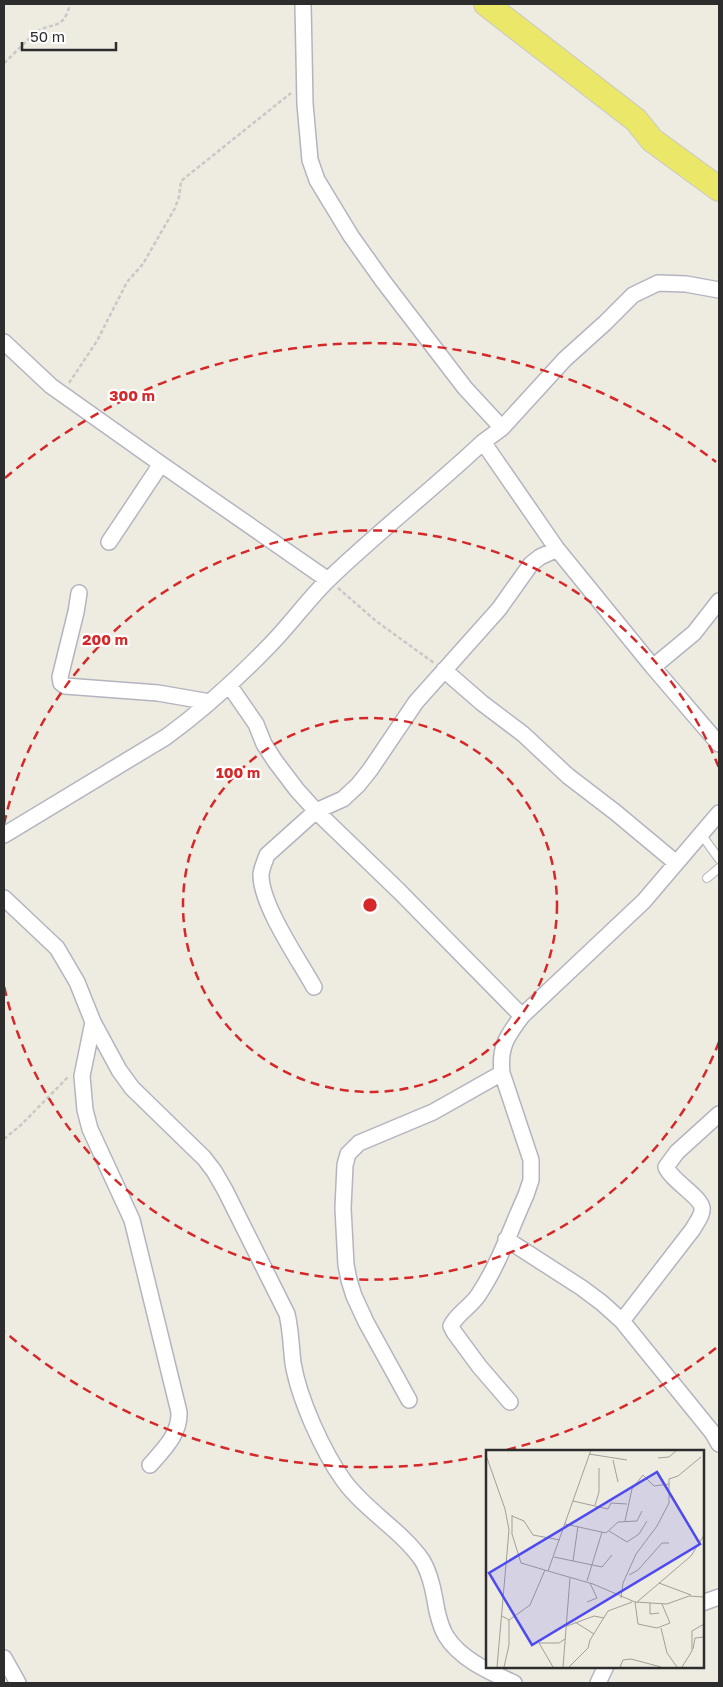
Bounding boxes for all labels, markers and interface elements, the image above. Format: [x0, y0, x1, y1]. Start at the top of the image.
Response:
scale bar [22, 20, 116, 52]
text: 50 m [30, 27, 65, 45]
text: 300 m [109, 386, 155, 404]
text: 200 m [82, 630, 128, 648]
text: 100 m [216, 763, 260, 781]
centre of rings [361, 896, 379, 914]
inset map [486, 1450, 703, 1667]

